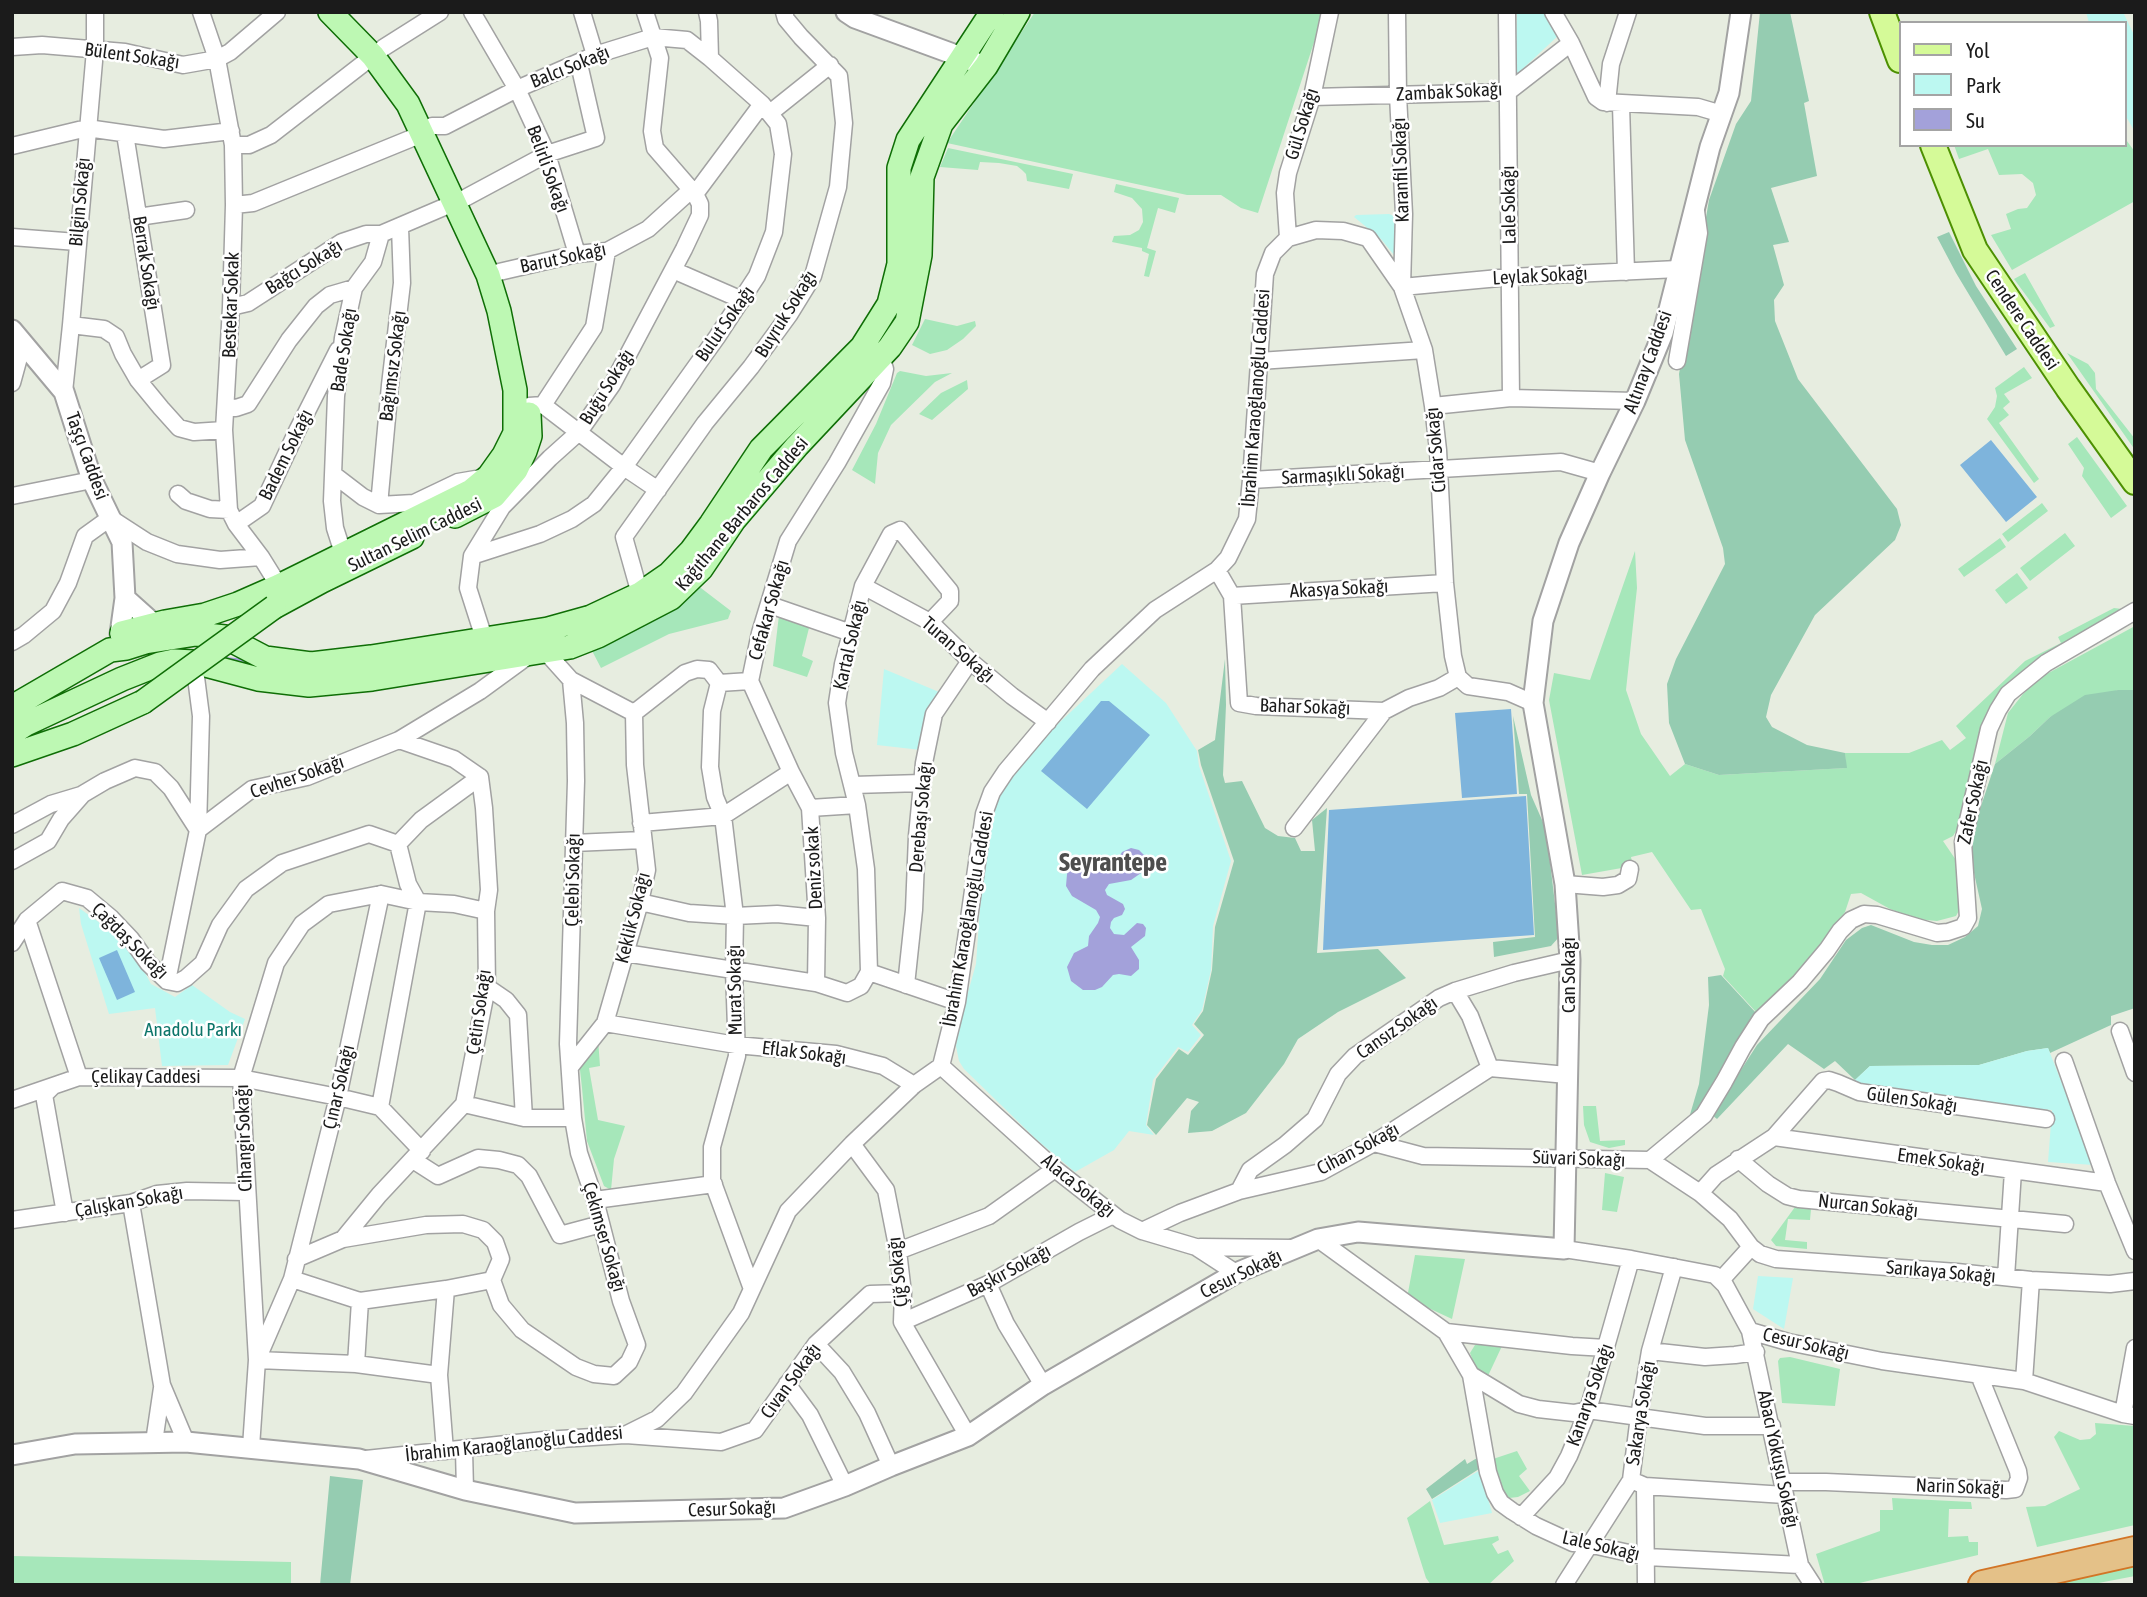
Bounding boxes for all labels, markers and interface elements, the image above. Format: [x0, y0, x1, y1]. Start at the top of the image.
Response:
legend [1898, 21, 2126, 147]
street label: Bülent Sokağı [83, 38, 181, 74]
text: Yol [1966, 38, 1990, 62]
street label: Balcı Sokağı [527, 41, 613, 93]
text: Park [1966, 73, 2001, 97]
street label: Zambak Sokağı [1395, 78, 1503, 106]
street label: Gül Sokağı [1280, 86, 1324, 162]
text: Su [1966, 108, 1985, 132]
street label: Karanfil Sokağı [1388, 117, 1414, 223]
street label: Belirli Sokağı [522, 122, 574, 216]
street label: Bilgin Sokağı [65, 157, 95, 247]
street label: Lale Sokağı [1497, 165, 1521, 245]
street label: Berrak Sokağı [127, 214, 165, 312]
street label: Bağcı Sokağı [261, 234, 347, 300]
street label: Barut Sokağı [518, 238, 608, 278]
street label: Bestekar Sokak [218, 252, 244, 358]
street label: Leylak Sokağı [1492, 262, 1588, 290]
street label: Buyruk Sokağı [750, 266, 822, 362]
street label: Cendere Caddesi [1980, 266, 2064, 374]
street label: Bulut Sokağı [691, 282, 759, 366]
street label: İbrahim Karaoğlanoğlu Caddesi [1237, 288, 1275, 508]
street label: Bade Sokağı [326, 306, 362, 394]
street label: Altınay Caddesi [1619, 307, 1677, 417]
street label: Bağımsız Sokağı [375, 309, 411, 423]
street label: Buğu Sokağı [575, 345, 639, 429]
street label: Badem Sokağı [254, 406, 318, 504]
street label: Cidar Sokağı [1421, 406, 1451, 494]
street label: Taşçı Caddesi [61, 409, 113, 503]
street label: Kağıthane Barbaros Caddesi [671, 432, 813, 596]
street label: Sarmaşıklı Sokağı [1281, 460, 1405, 490]
street label: Sultan Selim Caddesi [345, 493, 485, 577]
street label: Cefakar Sokağı [744, 557, 794, 663]
street label: Akasya Sokağı [1289, 575, 1389, 603]
street label: Kartal Sokağı [829, 598, 871, 692]
street label: Turan Sokağı [917, 612, 999, 688]
street label: Bahar Sokağı [1259, 694, 1351, 720]
street label: Cevher Sokağı [247, 750, 347, 804]
street label: Zafer Sokağı [1953, 758, 1993, 846]
street label: Derebaşı Sokağı [905, 760, 937, 874]
street label: İbrahim Karaoğlanoğlu Caddesi [938, 809, 998, 1029]
street label: Deniz sokak [800, 826, 828, 910]
street label: Çelebi Sokağı [561, 833, 585, 927]
district label: Seyrantepe [1059, 847, 1167, 879]
street label: Keklik Sokağı [611, 870, 655, 966]
street label: Çağdaş Sokağı [87, 898, 173, 984]
street label: Can Sokağı [1558, 937, 1580, 1013]
street label: Murat Sokağı [723, 944, 747, 1036]
street label: Çetin Sokağı [462, 968, 496, 1056]
street label: Cansız Sokağı [1352, 992, 1442, 1064]
park label: Anadolu Parkı [144, 1019, 242, 1041]
street label: Eflak Sokağı [761, 1037, 847, 1069]
street label: Çınar Sokağı [318, 1043, 360, 1131]
street label: Çelikay Caddesi [91, 1066, 201, 1088]
street label: Gülen Sokağı [1865, 1082, 1959, 1118]
street label: Cihangir Sokağı [231, 1084, 257, 1192]
street label: Cihan Sokağı [1313, 1118, 1403, 1180]
street label: Emek Sokağı [1896, 1144, 1986, 1178]
street label: Süvari Sokağı [1532, 1146, 1626, 1172]
street label: Alaca Sokağı [1037, 1149, 1119, 1223]
street label: Çekimser Sokağı [577, 1179, 631, 1295]
street label: Çalışkan Sokağı [73, 1181, 185, 1223]
street label: Nurcan Sokağı [1817, 1189, 1919, 1223]
street label: Çiğ Sokağı [883, 1236, 913, 1308]
street label: Başkır Sokağı [963, 1239, 1055, 1303]
street label: Cesur Sokağı [1196, 1244, 1286, 1304]
street label: Sarıkaya Sokağı [1885, 1256, 1997, 1288]
street label: Cesur Sokağı [1761, 1323, 1851, 1365]
street label: Civan Sokağı [756, 1339, 826, 1423]
street label: Kanarya Sokağı [1562, 1341, 1618, 1449]
street label: Sakarya Sokağı [1622, 1359, 1660, 1467]
street label: Abacı Yokuşu Sokağı [1752, 1388, 1804, 1530]
street label: İbrahim Karaoğlanoğlu Caddesi [404, 1421, 624, 1467]
street label: Narin Sokağı [1915, 1474, 2005, 1500]
street label: Cesur Sokağı [688, 1496, 776, 1522]
street label: Lale Sokağı [1560, 1526, 1642, 1566]

